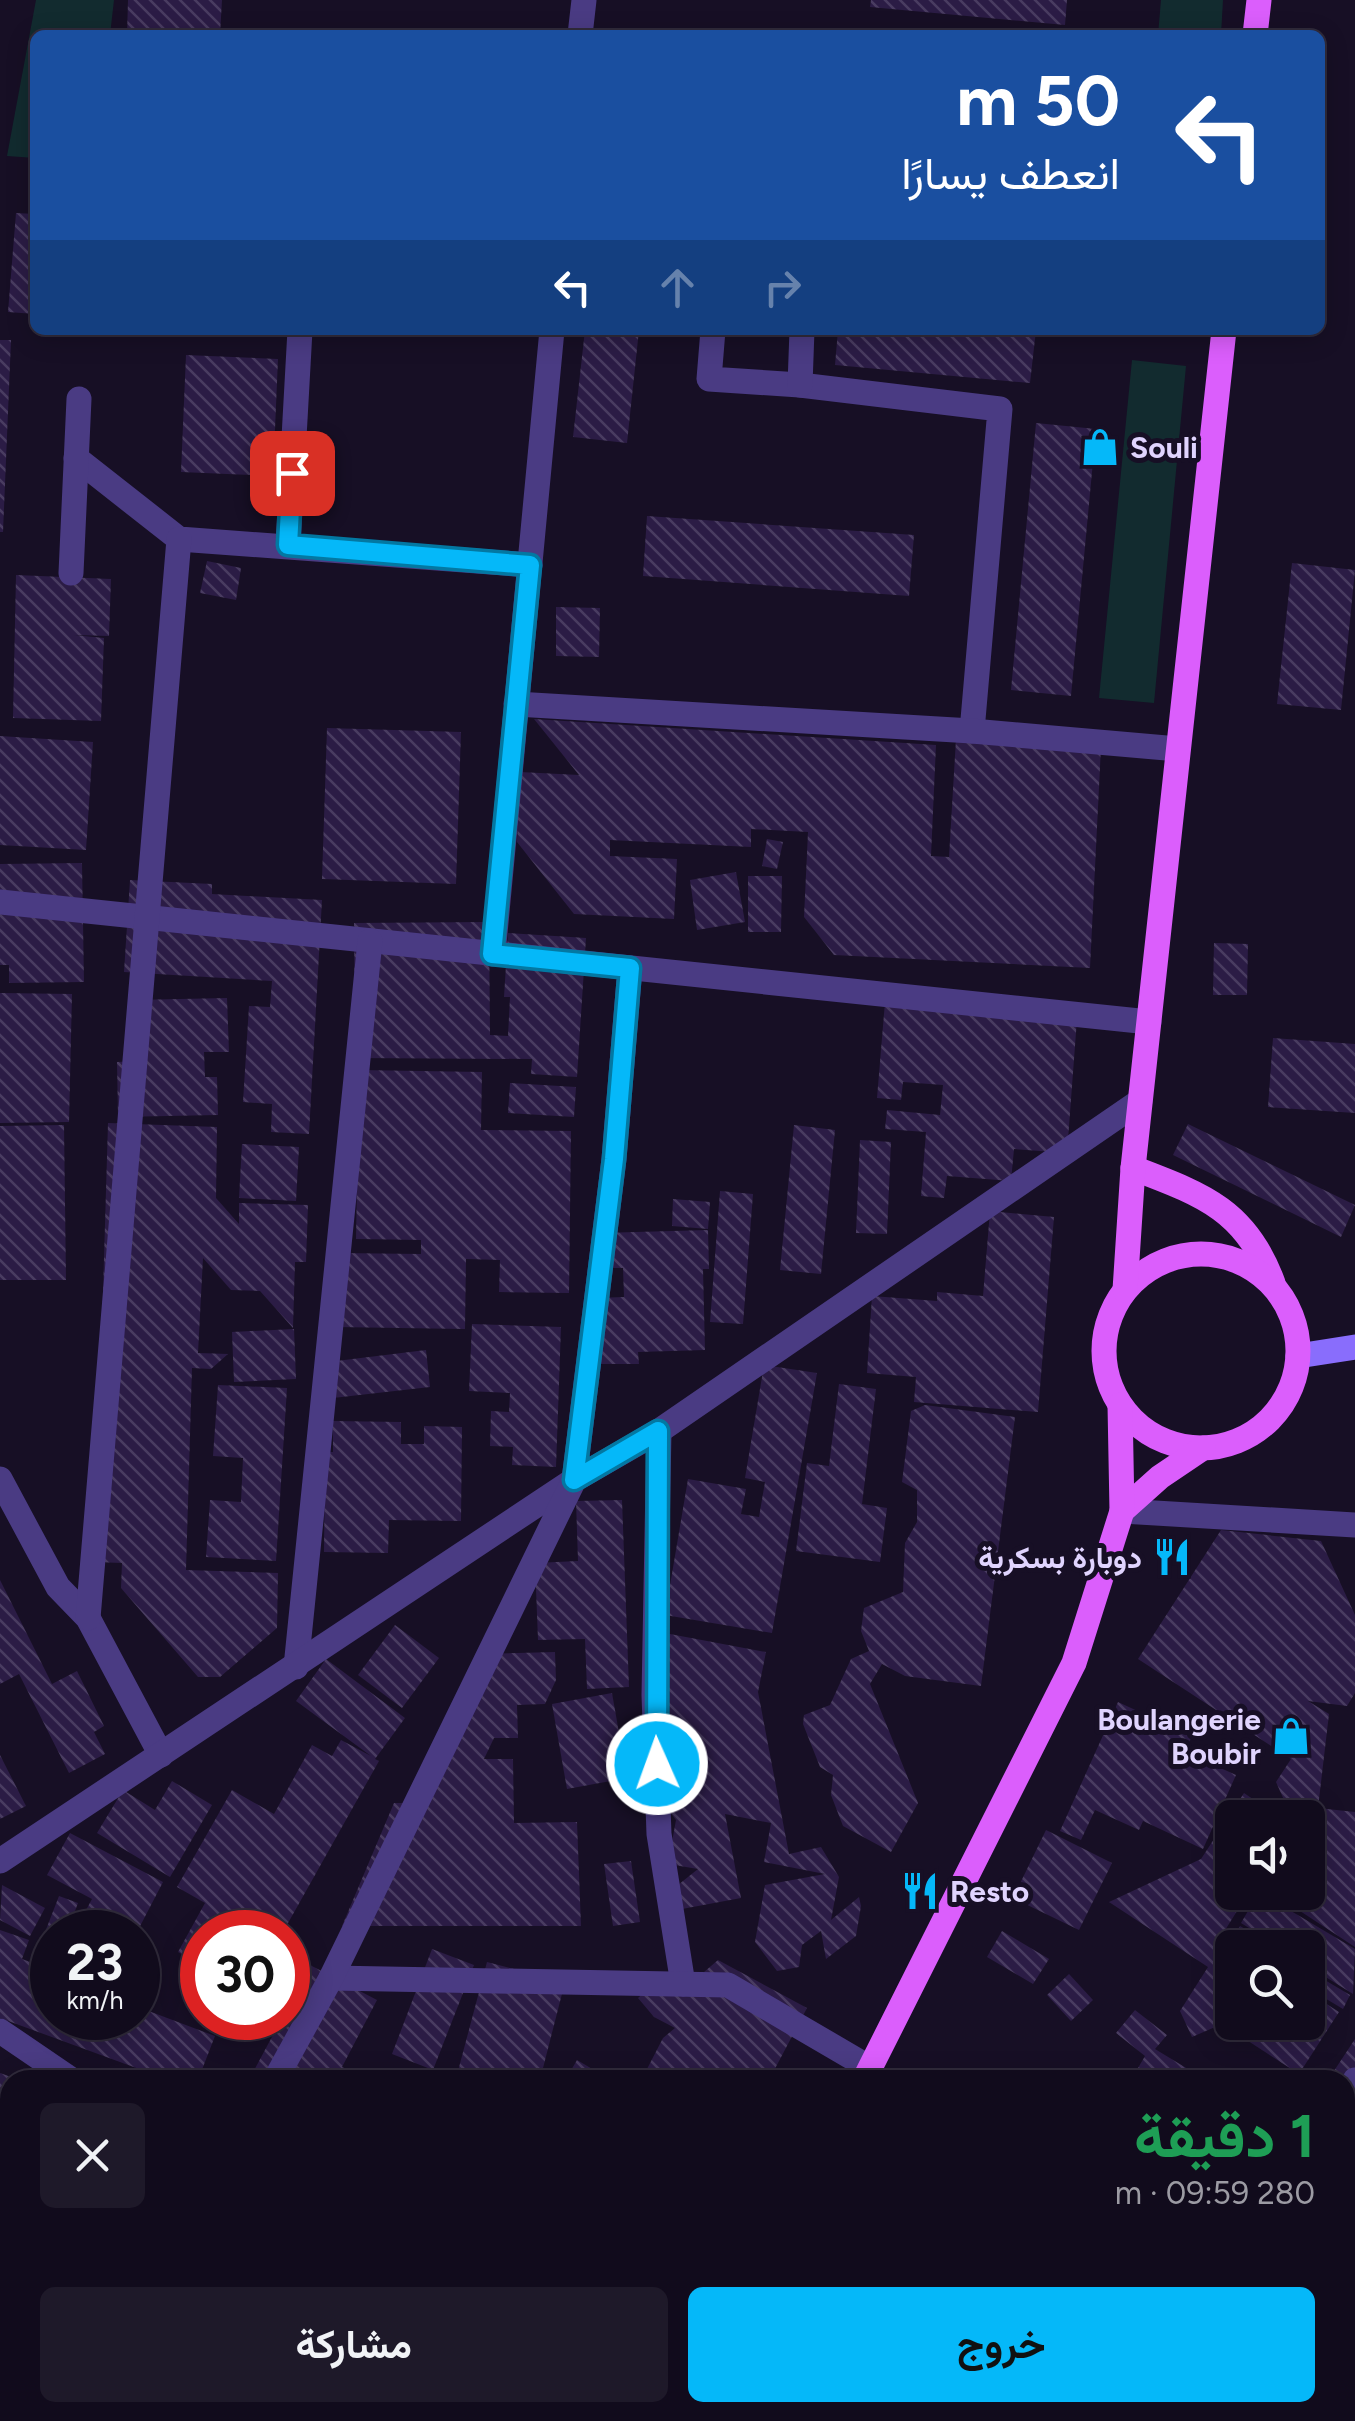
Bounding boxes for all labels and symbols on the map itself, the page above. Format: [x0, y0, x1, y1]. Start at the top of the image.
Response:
shop icon: Souli [1079, 426, 1121, 468]
place label: Souli [1130, 429, 1198, 466]
pin [250, 431, 335, 516]
restaurant icon: دوبارة بسكرية [1151, 1536, 1193, 1578]
place label: دوبارة بسكرية [978, 1539, 1142, 1576]
place label: Boulangerie Boubir [1097, 1701, 1261, 1772]
position arrow [605, 1712, 709, 1816]
shop icon: Boulangerie Boubir [1270, 1715, 1312, 1757]
restaurant icon: Resto [899, 1870, 941, 1912]
place label: Resto [950, 1873, 1029, 1910]
speed limit sign: 30 [180, 1910, 310, 2040]

